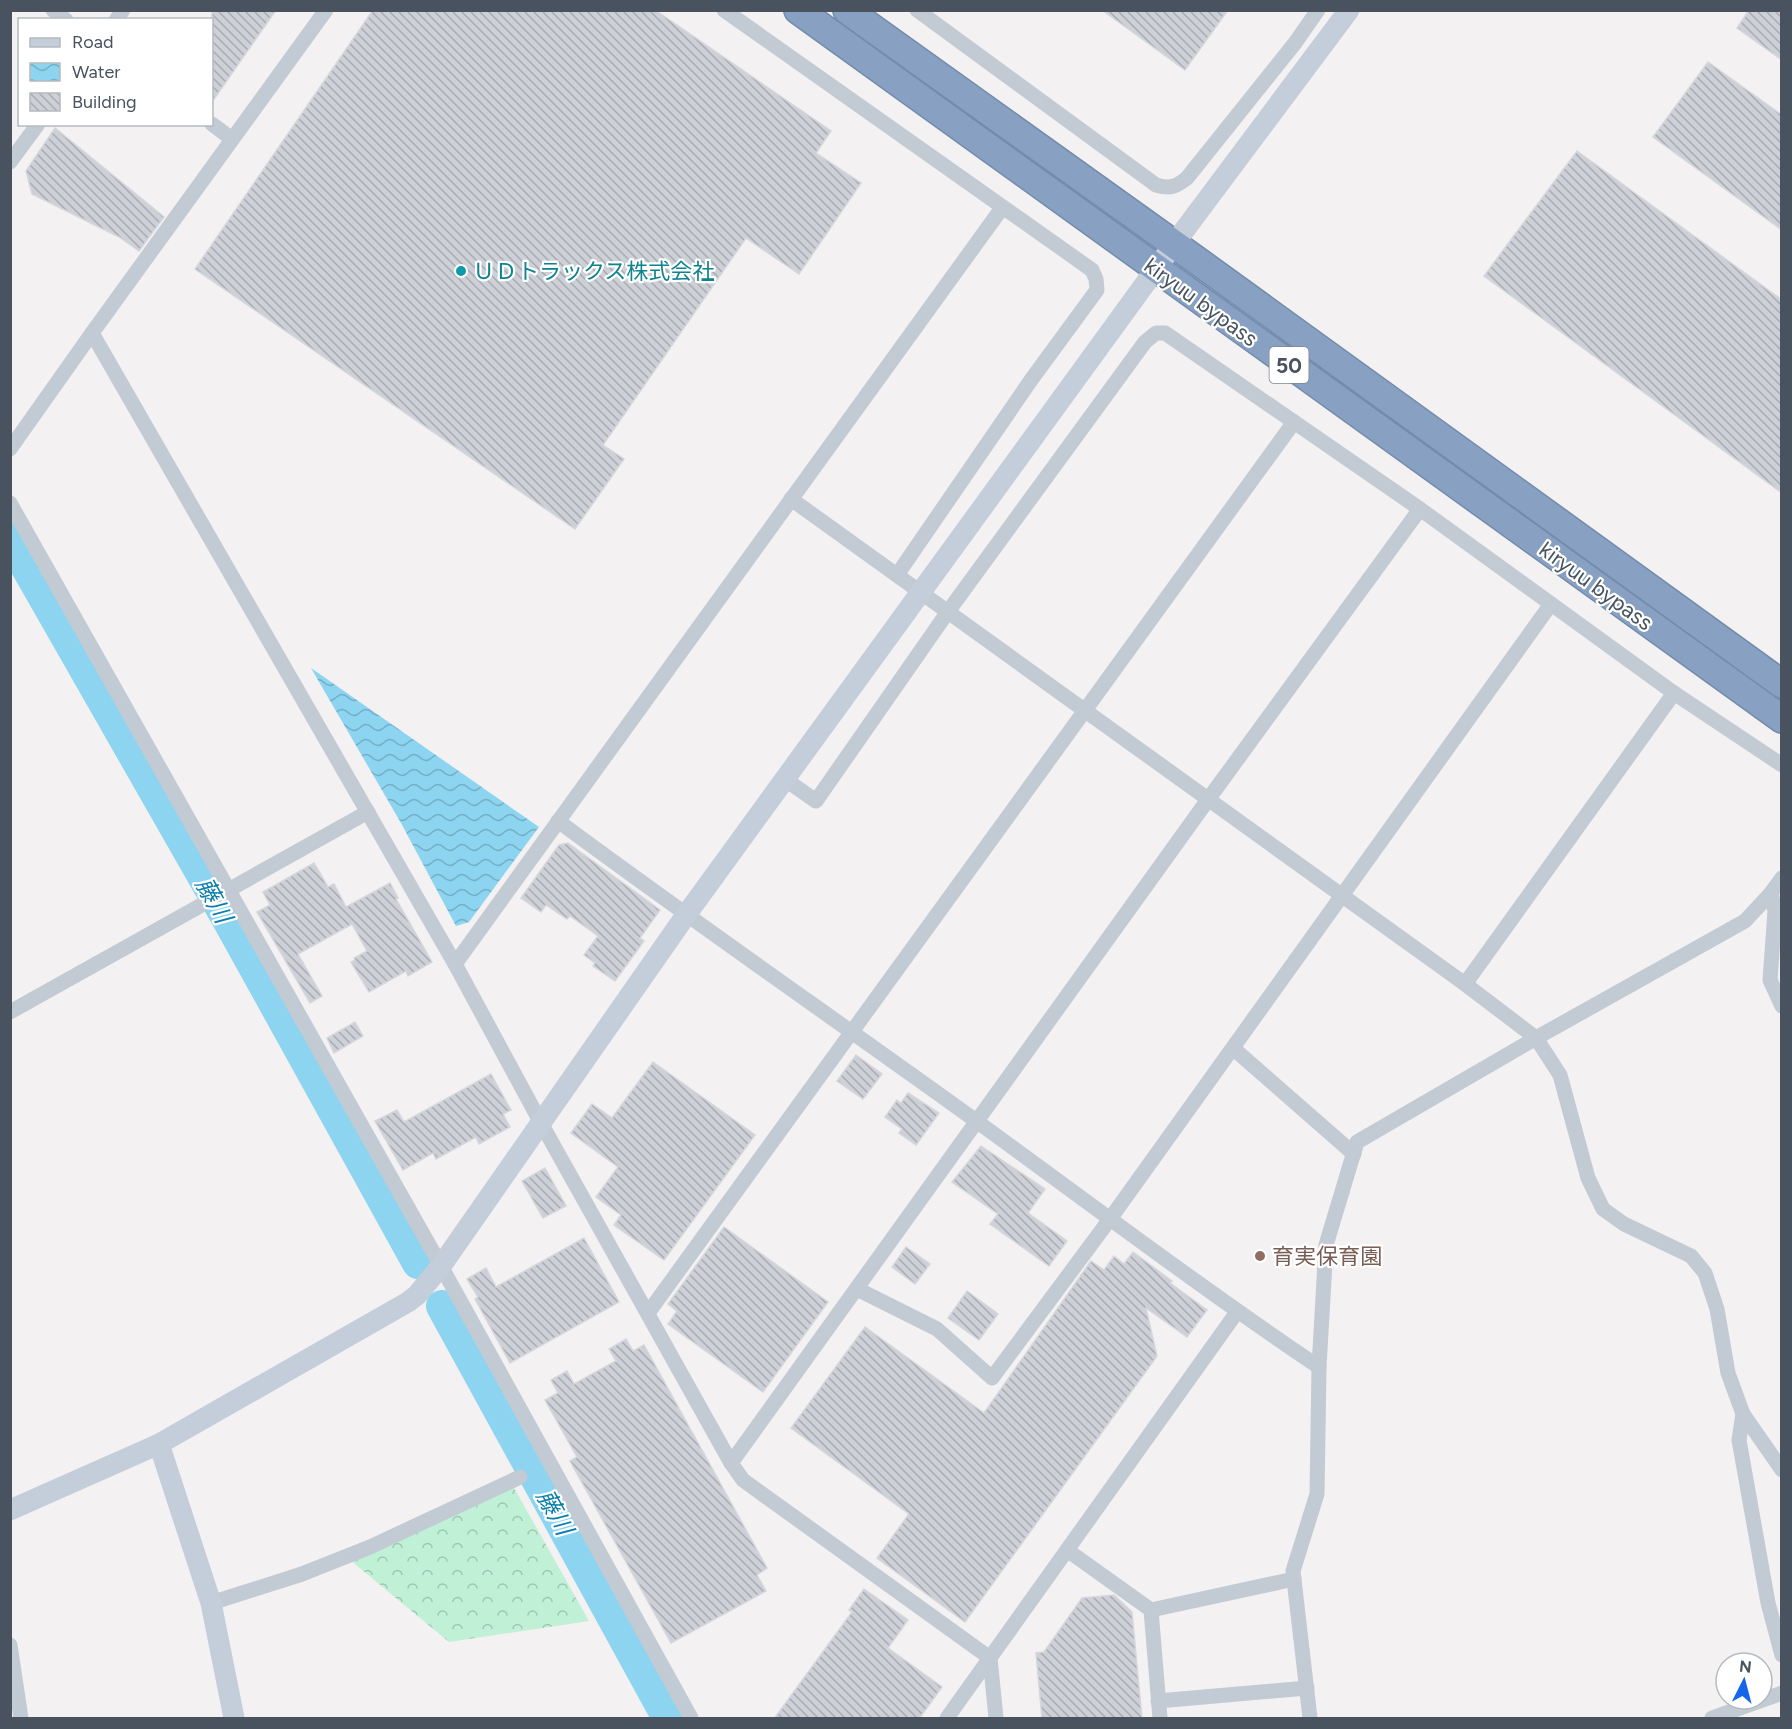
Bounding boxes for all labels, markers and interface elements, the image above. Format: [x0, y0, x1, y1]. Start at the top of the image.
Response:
legend [18, 18, 213, 126]
text: Road [72, 31, 113, 53]
text: Water [72, 61, 120, 83]
text: Building [72, 91, 137, 113]
street label: kiryuu bypass [1139, 252, 1263, 352]
place label: ＵＤトラックス株式会社 [473, 258, 714, 285]
marker: ＵＤトラックス株式会社 [454, 264, 468, 278]
road number: 50 [1270, 347, 1308, 383]
street label: kiryuu bypass [1534, 536, 1658, 636]
water label: 藤川 [190, 872, 240, 931]
place label: 育実保育園 [1272, 1243, 1382, 1270]
marker: 育実保育園 [1253, 1249, 1267, 1263]
water label: 藤川 [531, 1484, 581, 1543]
north arrow [1714, 1651, 1774, 1711]
text: N [1738, 1656, 1753, 1677]

